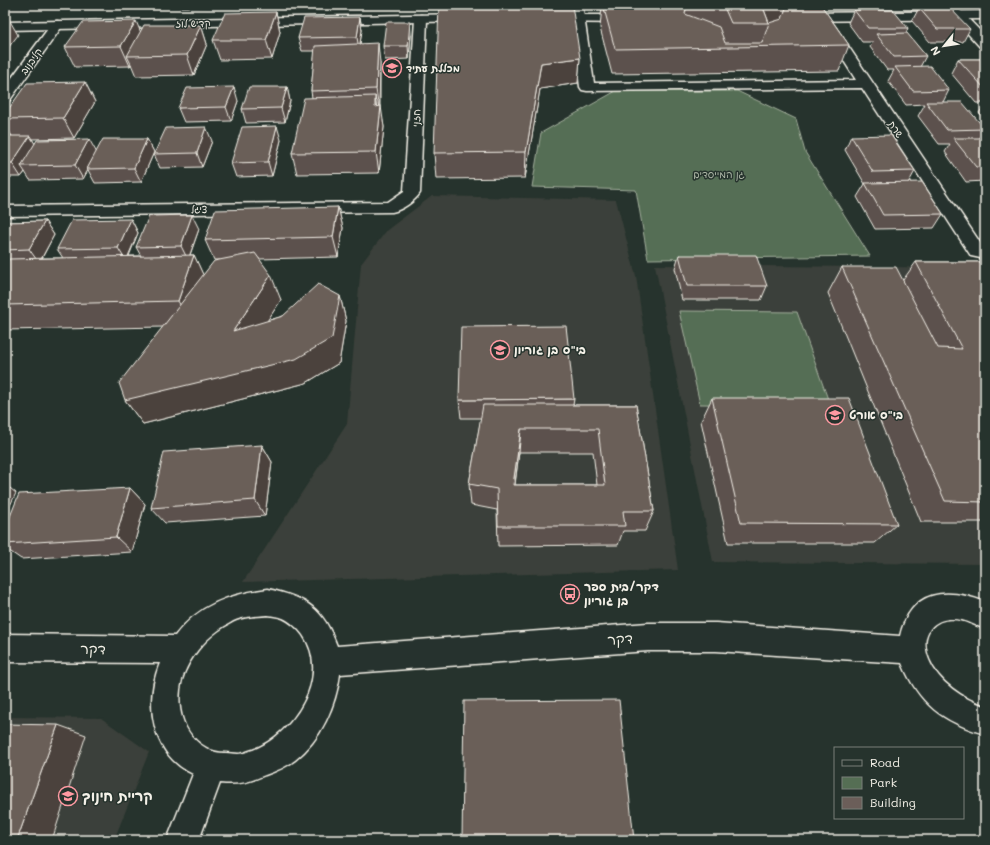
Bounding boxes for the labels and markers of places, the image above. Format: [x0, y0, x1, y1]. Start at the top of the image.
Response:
school or university icon: מכללת עתיד [381, 57, 403, 79]
place label: מכללת עתיד [406, 61, 460, 75]
school or university icon: בי"ס בן גוריון [489, 339, 511, 361]
place label: בי"ס בן גוריון [514, 341, 586, 357]
school or university icon: בי"ס אורט [824, 404, 846, 426]
place label: בי"ס אורט [849, 406, 903, 422]
place label: דקר/בית ספר בן גוריון [584, 578, 659, 608]
bus stop icon: דקר/בית ספר בן גוריון [559, 583, 581, 605]
school or university icon: קריית חינוך [57, 785, 79, 807]
place label: קריית חינוך [82, 786, 153, 805]

